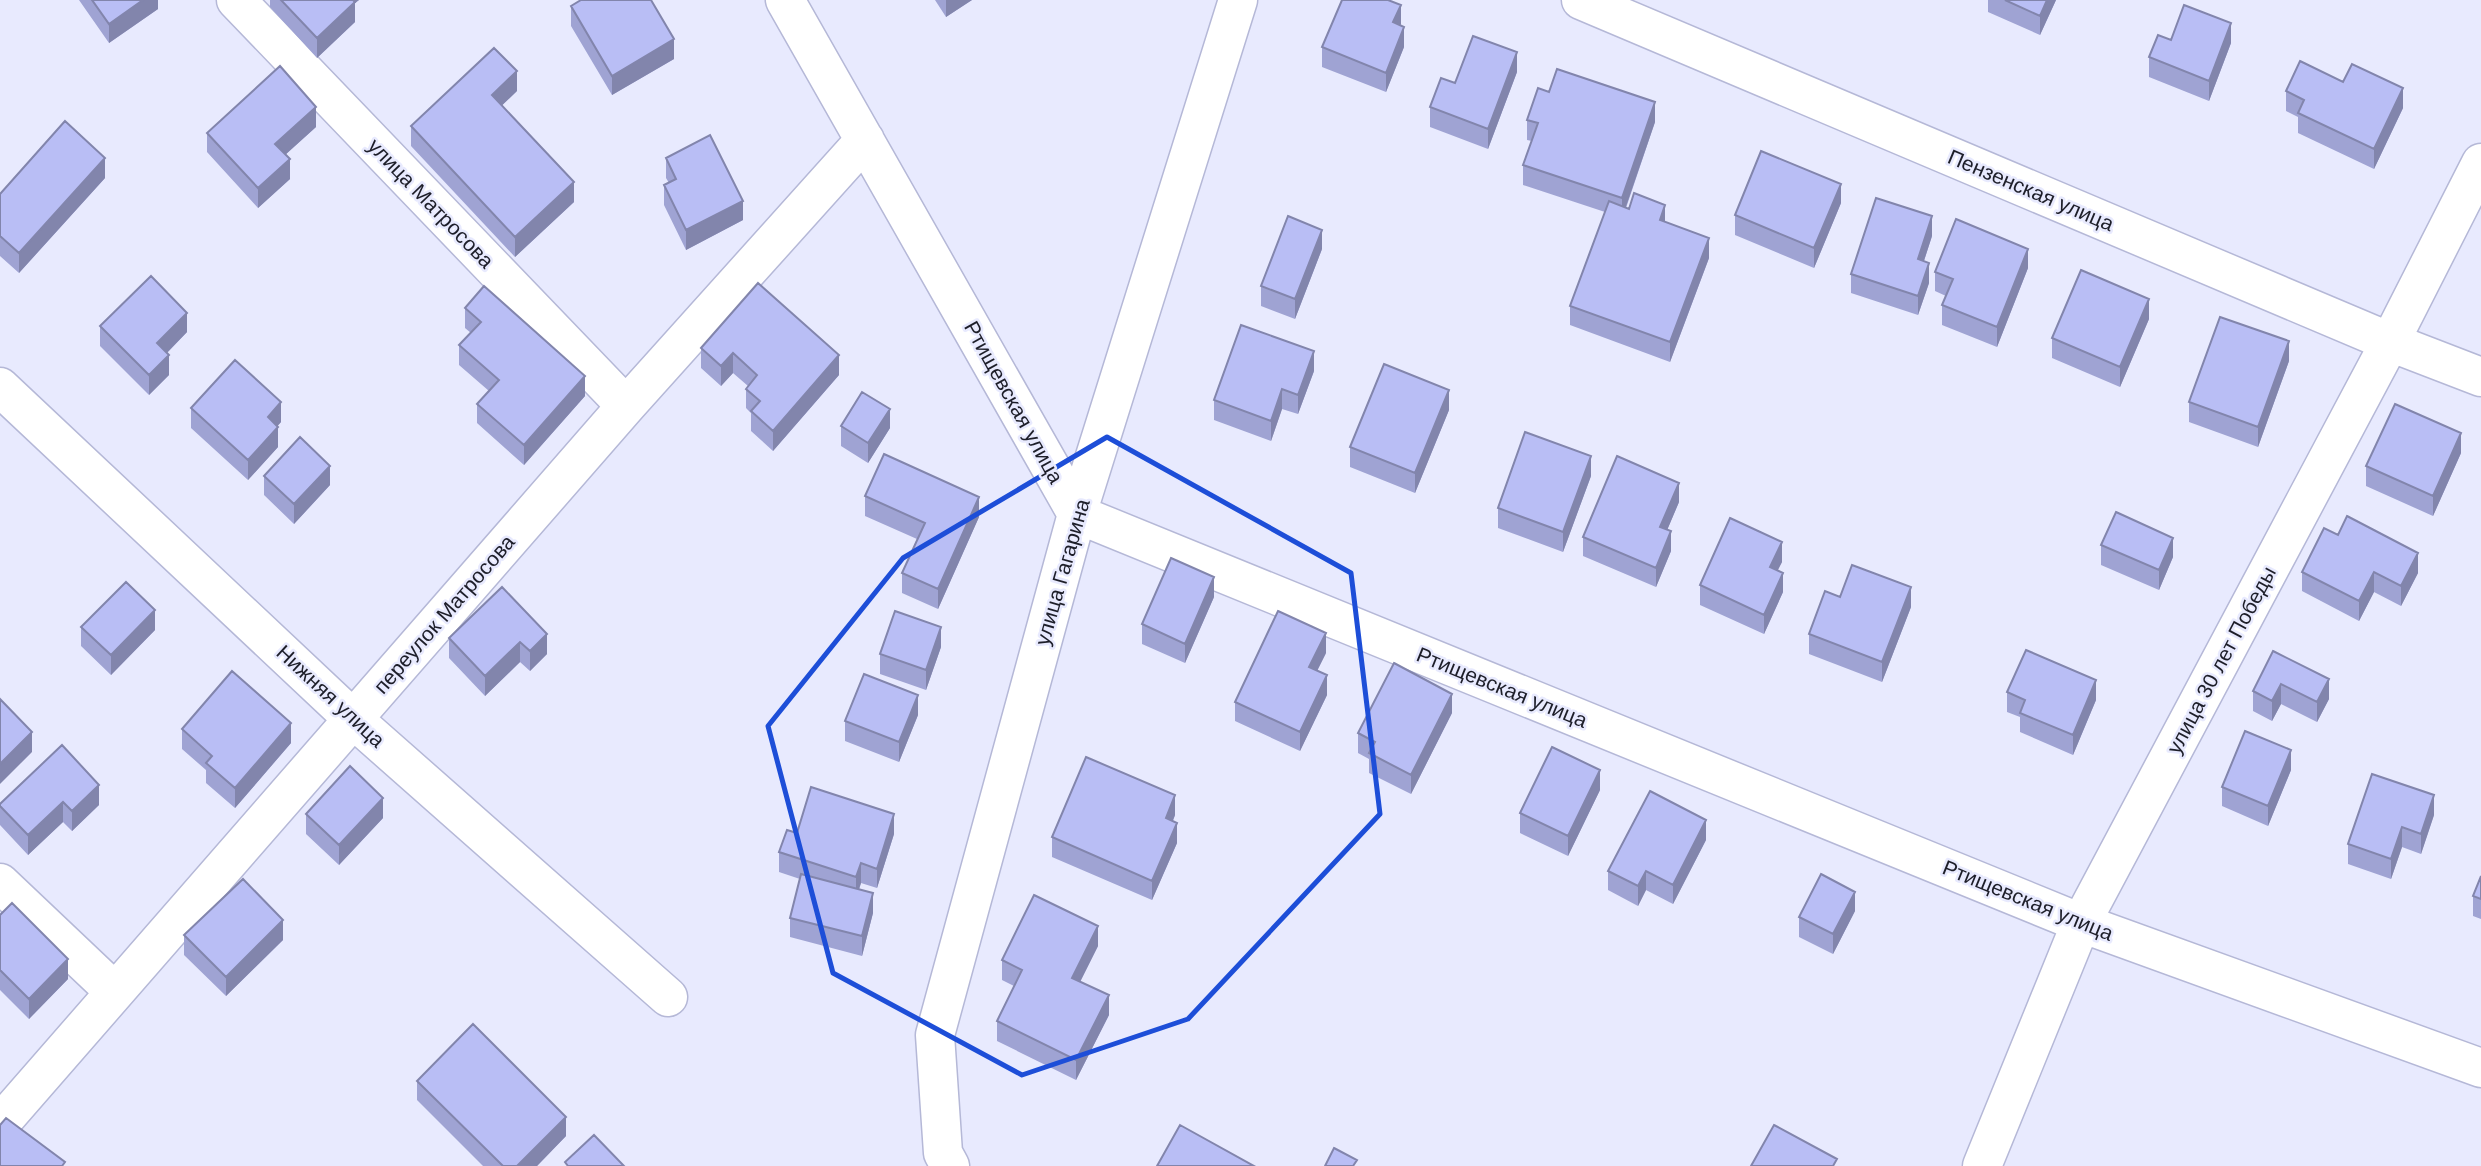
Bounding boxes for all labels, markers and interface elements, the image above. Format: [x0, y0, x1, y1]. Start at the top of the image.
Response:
street label: улица Матросова [364, 134, 499, 273]
street label: Пензенская улица [1945, 145, 2118, 235]
street label: Ртищевская улица [960, 317, 1068, 487]
street label: улица Гагарина [1030, 496, 1094, 648]
street label: переулок Матросова [369, 530, 519, 698]
street label: улица 30 лет Победы [2162, 563, 2280, 757]
street label: Нижняя улица [272, 640, 390, 752]
street label: Ртищевская улица [1413, 642, 1591, 732]
street label: Ртищевская улица [1939, 855, 2117, 945]

